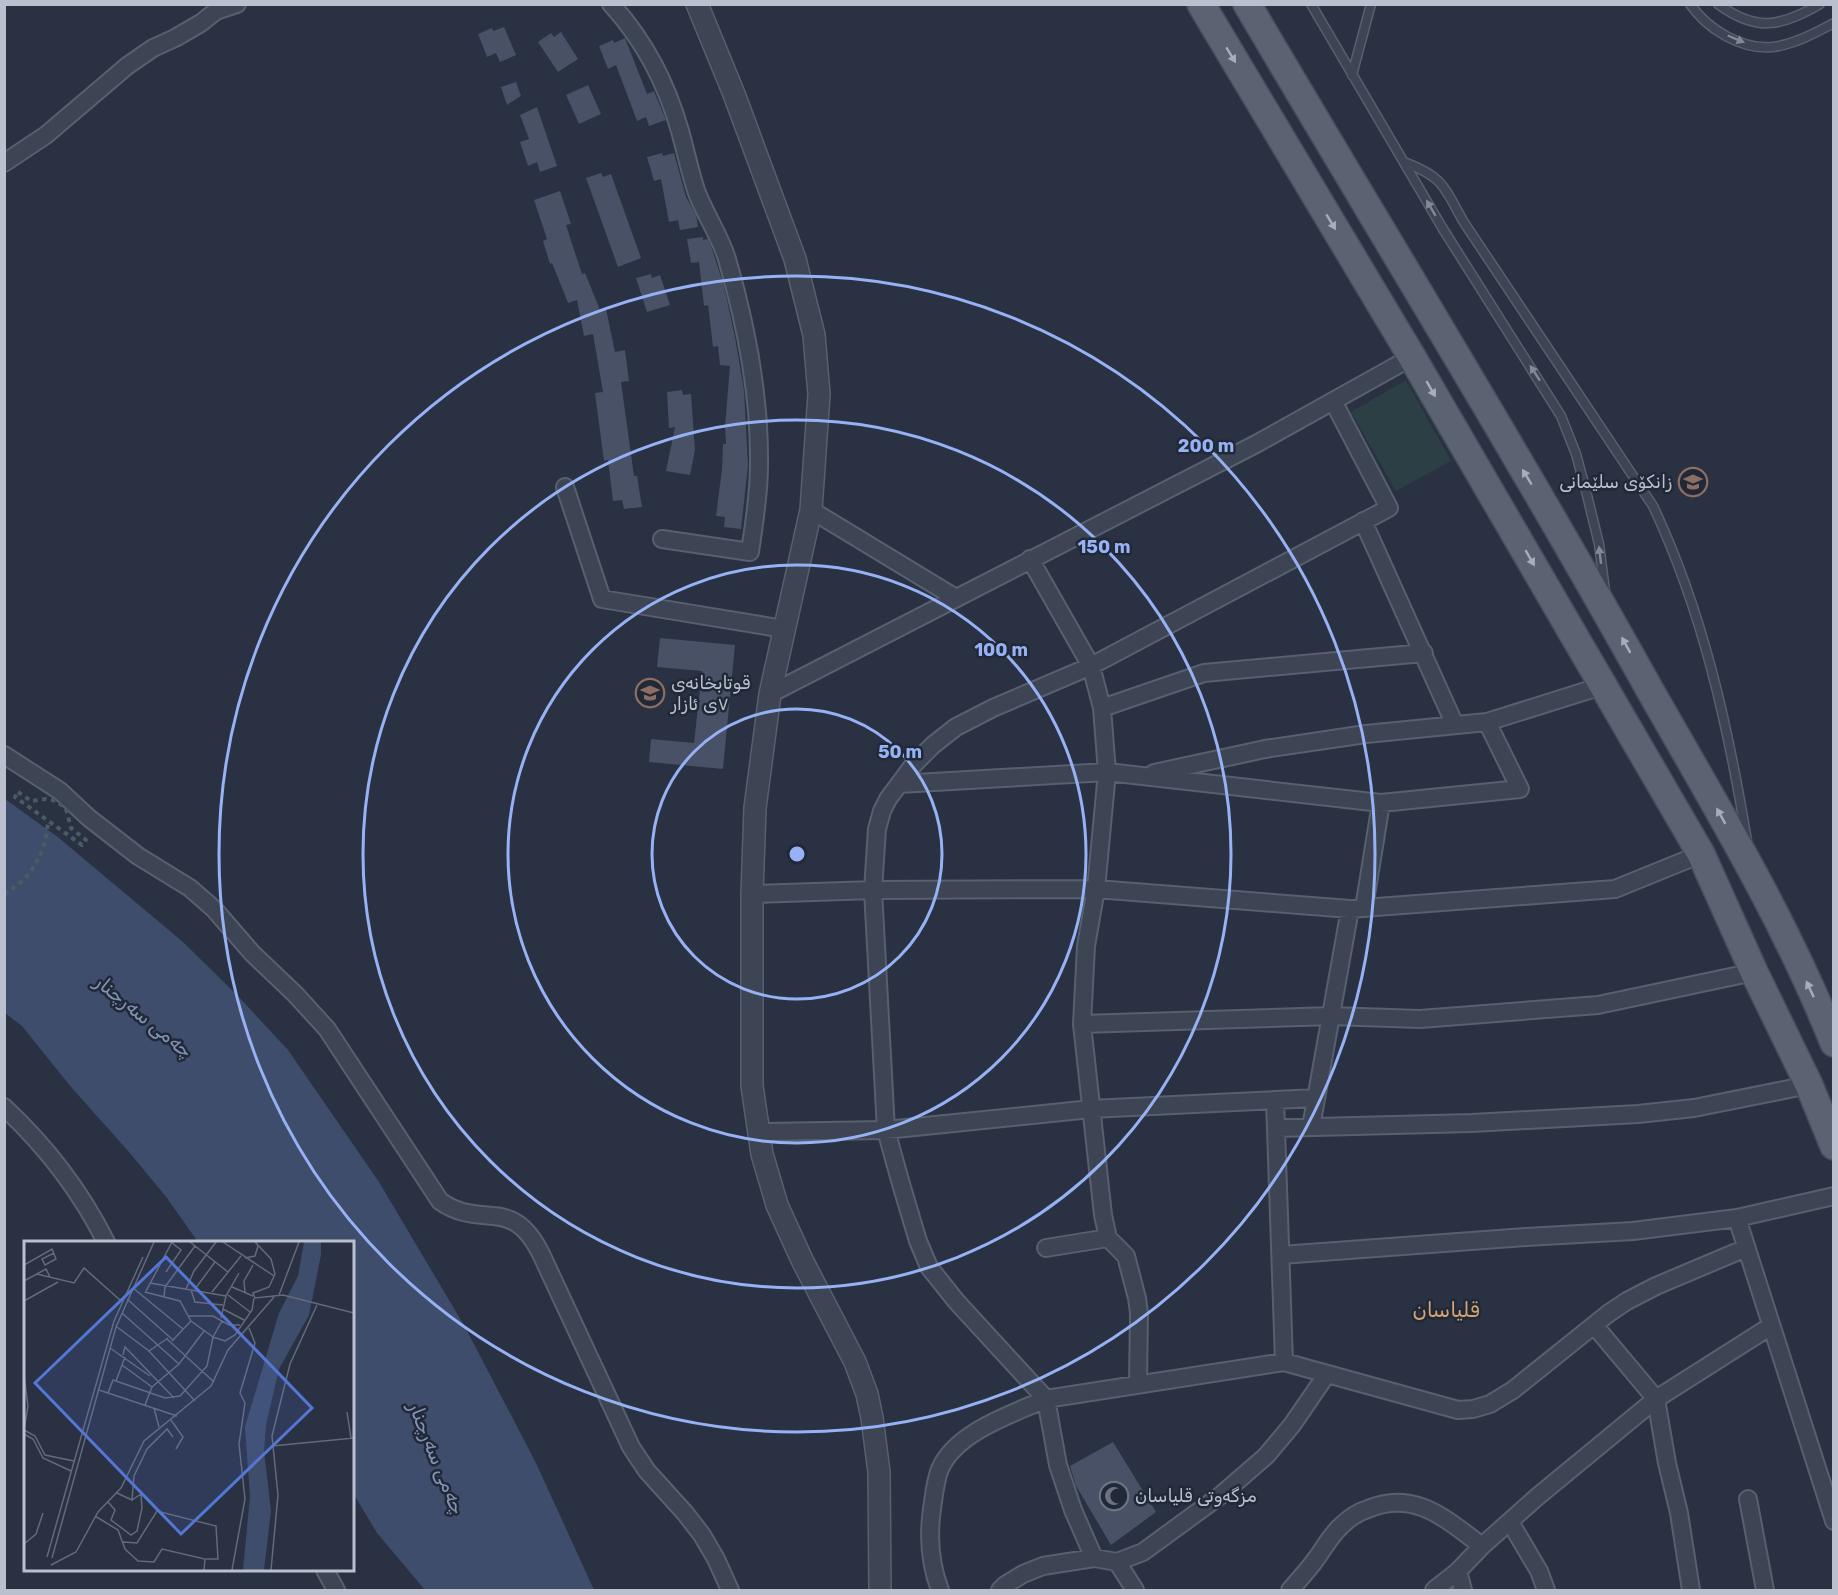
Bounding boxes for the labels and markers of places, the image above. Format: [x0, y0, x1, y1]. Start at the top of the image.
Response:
school or university icon: زانکۆی سلێمانی [1677, 466, 1709, 498]
place label: زانکۆی سلێمانی [1559, 471, 1672, 493]
place label: قوتابخانەی ٧ی ئازار [670, 672, 750, 715]
school or university icon: قوتابخانەی ٧ی ئازار [634, 677, 666, 709]
centre of rings [787, 844, 807, 864]
mosque icon: مزگەوتی قلیاسان [1098, 1480, 1130, 1512]
place label: مزگەوتی قلیاسان [1135, 1485, 1257, 1507]

